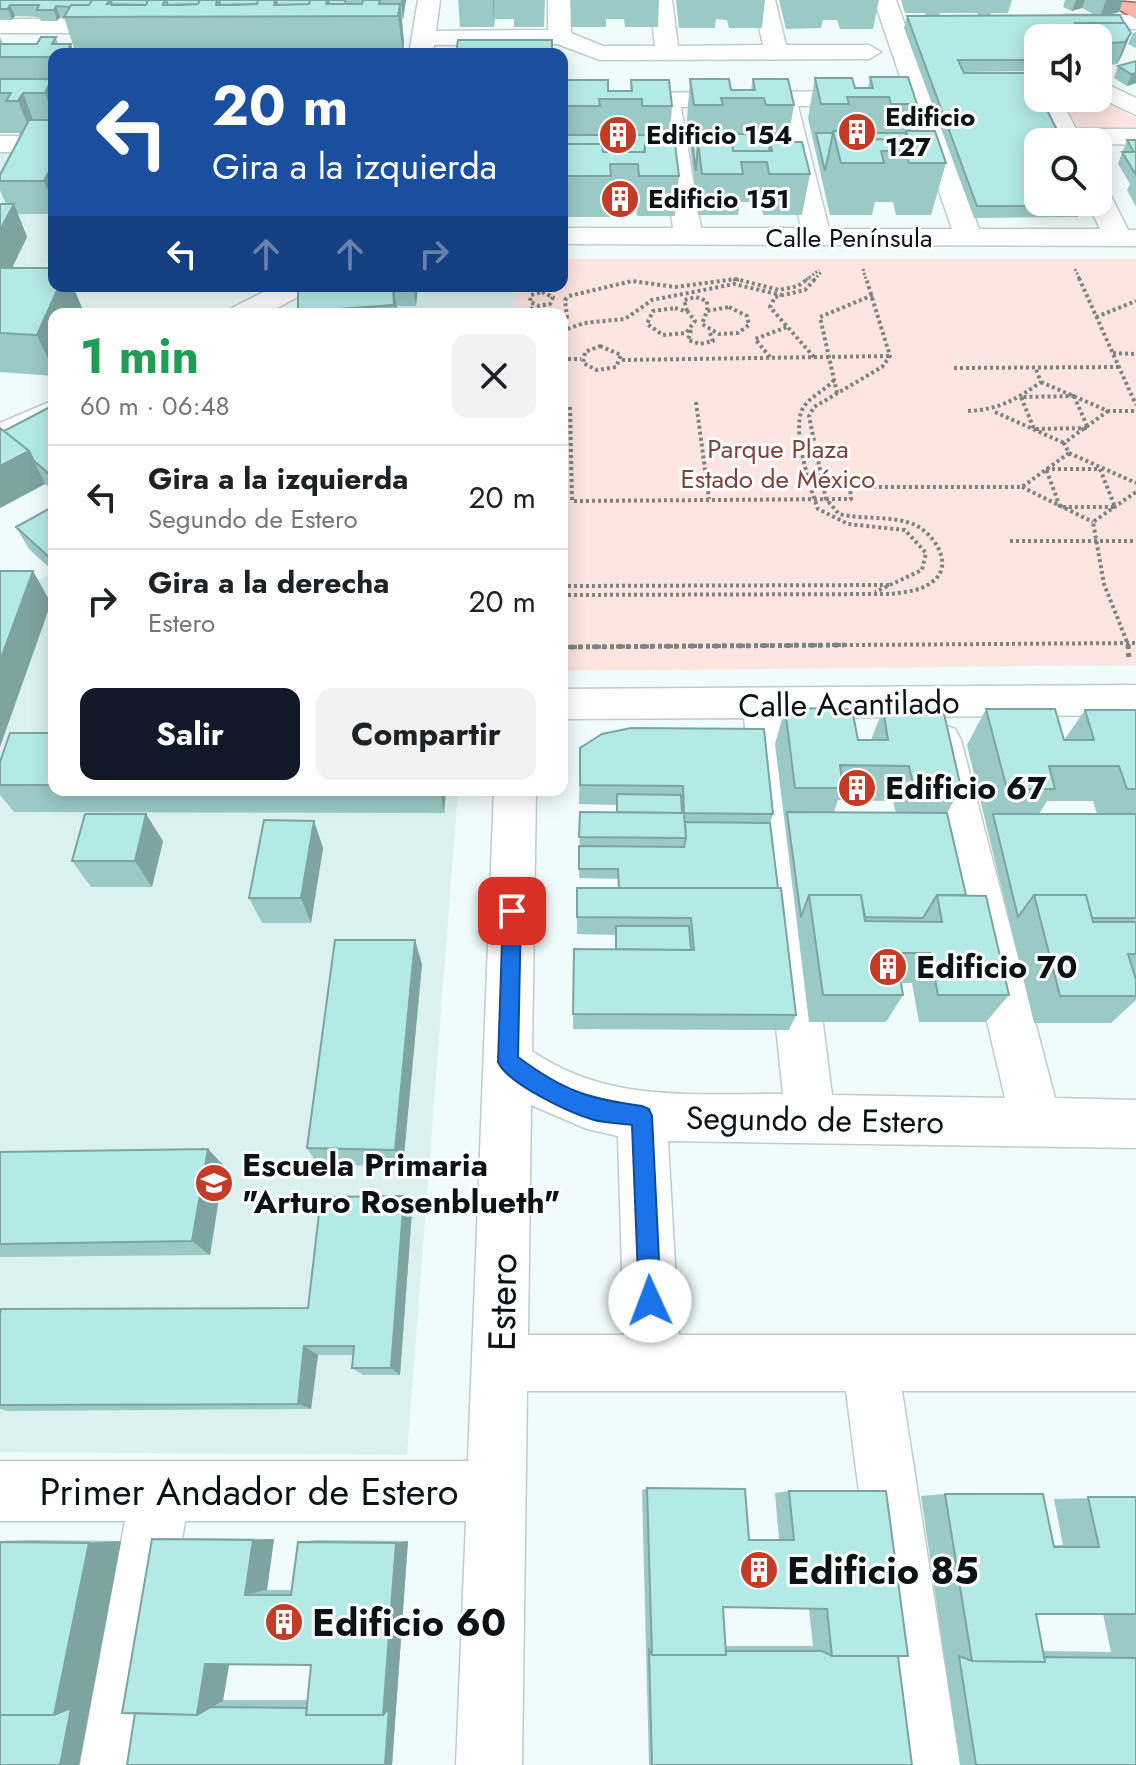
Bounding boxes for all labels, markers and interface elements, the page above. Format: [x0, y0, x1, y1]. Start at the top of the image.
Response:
map controls [1024, 24, 1112, 216]
button: sound [1024, 24, 1112, 112]
text: 20 m [212, 65, 349, 146]
icon: left [80, 80, 184, 184]
place label: Edificio 127 [885, 98, 975, 166]
building icon: Edificio 127 [836, 111, 878, 153]
building icon: Edificio 154 [597, 114, 639, 156]
place label: Edificio 154 [646, 116, 792, 154]
button: search [1024, 128, 1112, 216]
text: Gira a la izquierda [212, 140, 497, 192]
building icon: Edificio 151 [599, 178, 641, 220]
place label: Edificio 151 [648, 180, 789, 218]
street label: Calle Península [766, 219, 933, 257]
icon: left [160, 232, 204, 276]
icon: ahead [244, 232, 288, 276]
icon: ahead [328, 232, 372, 276]
icon: right [412, 232, 456, 276]
text: 1 min [80, 322, 199, 391]
button: close [452, 334, 536, 418]
text: 60 m · 06:48 [80, 387, 230, 425]
park label: Parque Plaza Estado de México [680, 430, 876, 498]
text: Gira a la izquierda [148, 457, 408, 500]
icon: left [80, 475, 124, 519]
text: 20 m [469, 476, 536, 519]
text: Segundo de Estero [148, 500, 358, 538]
text: Gira a la derecha [148, 561, 389, 604]
icon: right [80, 579, 124, 623]
text: 20 m [469, 580, 536, 623]
text: Estero [148, 604, 215, 642]
street label: Calle Acantilado [738, 679, 960, 729]
button: Salir [80, 688, 300, 780]
button: Compartir [316, 688, 536, 780]
place label: Edificio 67 [885, 765, 1047, 811]
building icon: Edificio 67 [836, 767, 878, 809]
pin [478, 877, 546, 945]
icon: arrive [490, 889, 534, 933]
place label: Edificio 70 [916, 944, 1077, 990]
building icon: Edificio 70 [867, 946, 909, 988]
street label: Segundo de Estero [686, 1095, 944, 1145]
place label: Escuela Primaria "Arturo Rosenblueth" [242, 1142, 560, 1225]
school or university icon: Escuela Primaria "Arturo Rosenblueth" [193, 1162, 235, 1204]
street label: Estero [474, 1252, 530, 1352]
position arrow [608, 1259, 692, 1343]
street label: Primer Andador de Estero [39, 1464, 459, 1519]
place label: Edificio 85 [787, 1543, 979, 1598]
building icon: Edificio 85 [738, 1549, 780, 1591]
place label: Edificio 60 [312, 1595, 506, 1650]
building icon: Edificio 60 [263, 1601, 305, 1643]

